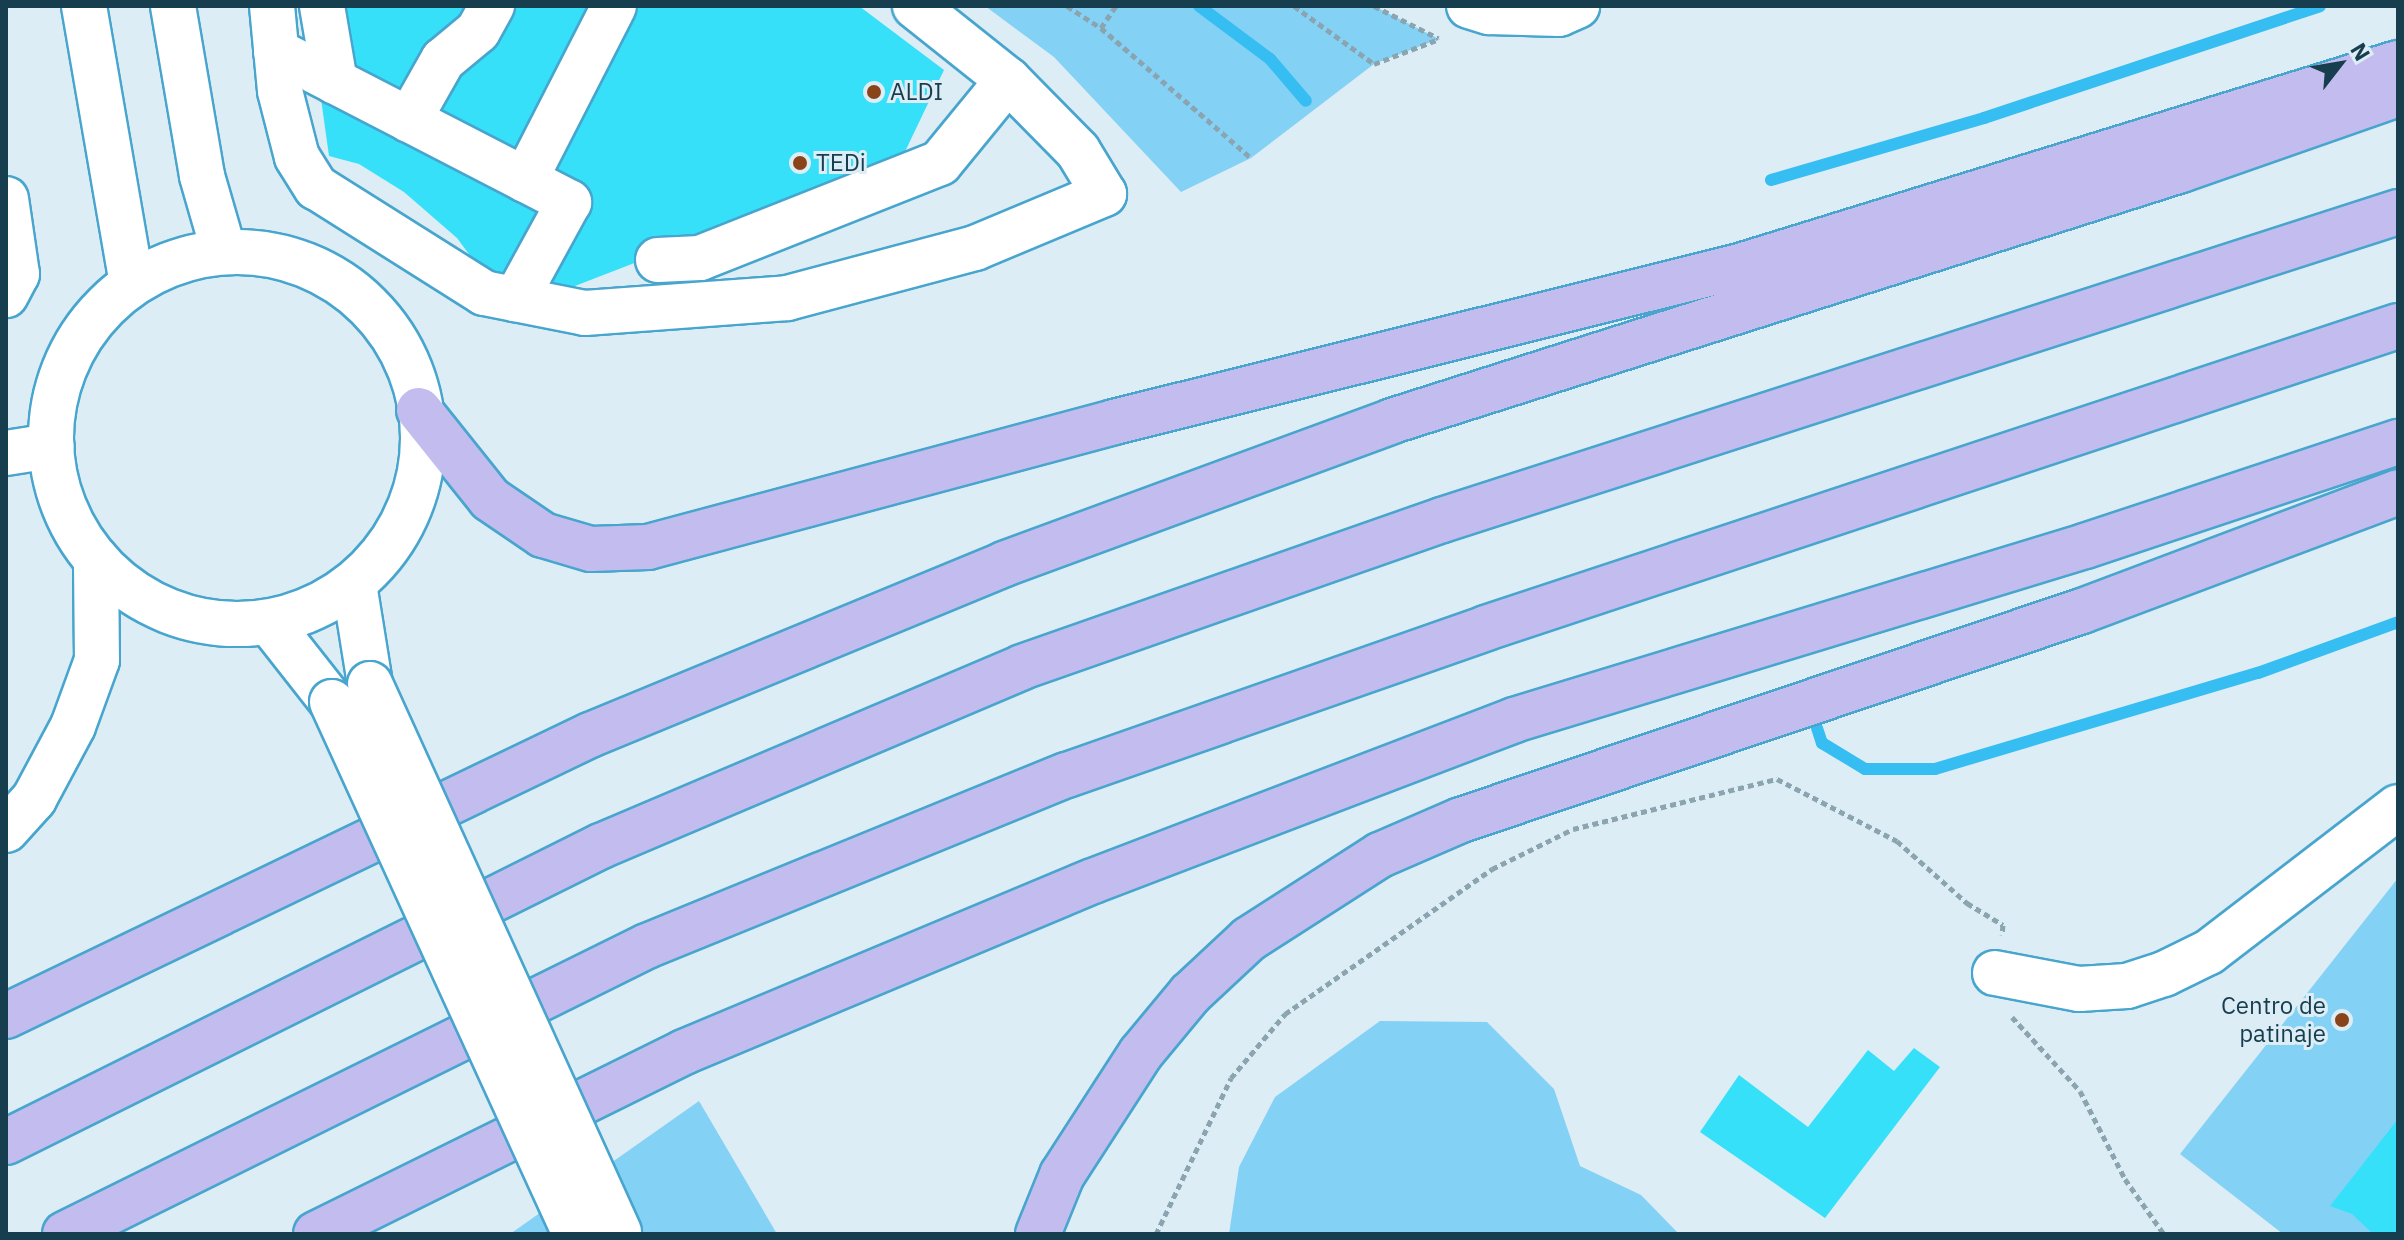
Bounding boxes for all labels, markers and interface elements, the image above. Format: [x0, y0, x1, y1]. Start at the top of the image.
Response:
north arrow [2300, 24, 2380, 104]
text: N [2344, 37, 2378, 66]
place label: ALDI [890, 78, 943, 106]
marker: ALDI [865, 83, 883, 101]
place label: TEDi [816, 149, 866, 177]
marker: TEDi [791, 154, 809, 172]
place label: Centro de patinaje [2221, 992, 2326, 1048]
marker: Centro de patinaje [2333, 1011, 2351, 1029]

